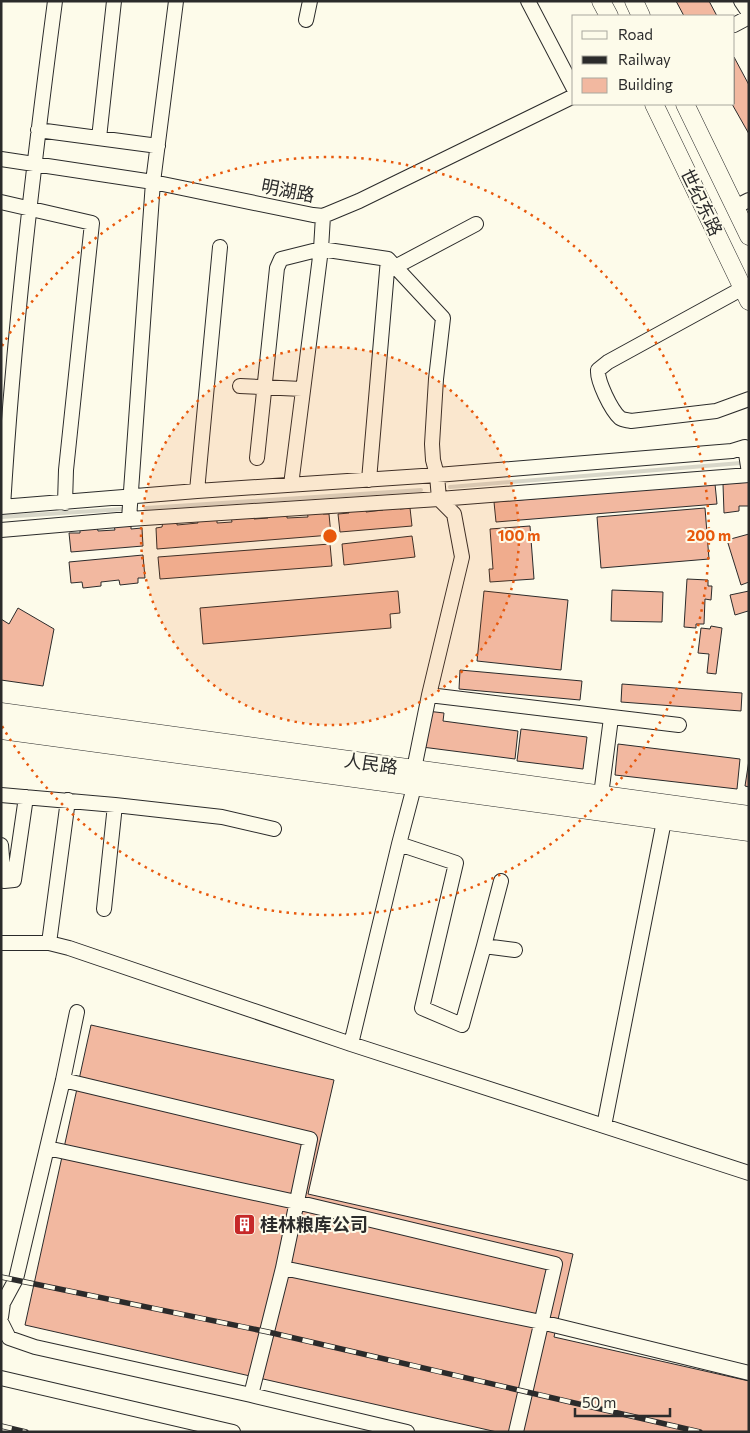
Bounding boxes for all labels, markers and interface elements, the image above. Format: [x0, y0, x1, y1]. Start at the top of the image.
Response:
legend [572, 15, 735, 105]
text: Road [618, 25, 653, 43]
text: Railway [618, 50, 671, 68]
text: Building [618, 75, 673, 93]
street label: 世纪东路 [676, 165, 728, 239]
street label: 明湖路 [259, 174, 317, 206]
text: 100 m [498, 526, 540, 544]
text: 200 m [687, 526, 731, 544]
centre of rings [321, 527, 339, 545]
street label: 人民路 [343, 748, 399, 778]
building icon: 桂林粮库公司 [232, 1212, 256, 1236]
place label: 桂林粮库公司 [260, 1213, 368, 1235]
scale bar [575, 1386, 670, 1418]
text: 50 m [582, 1393, 616, 1411]

